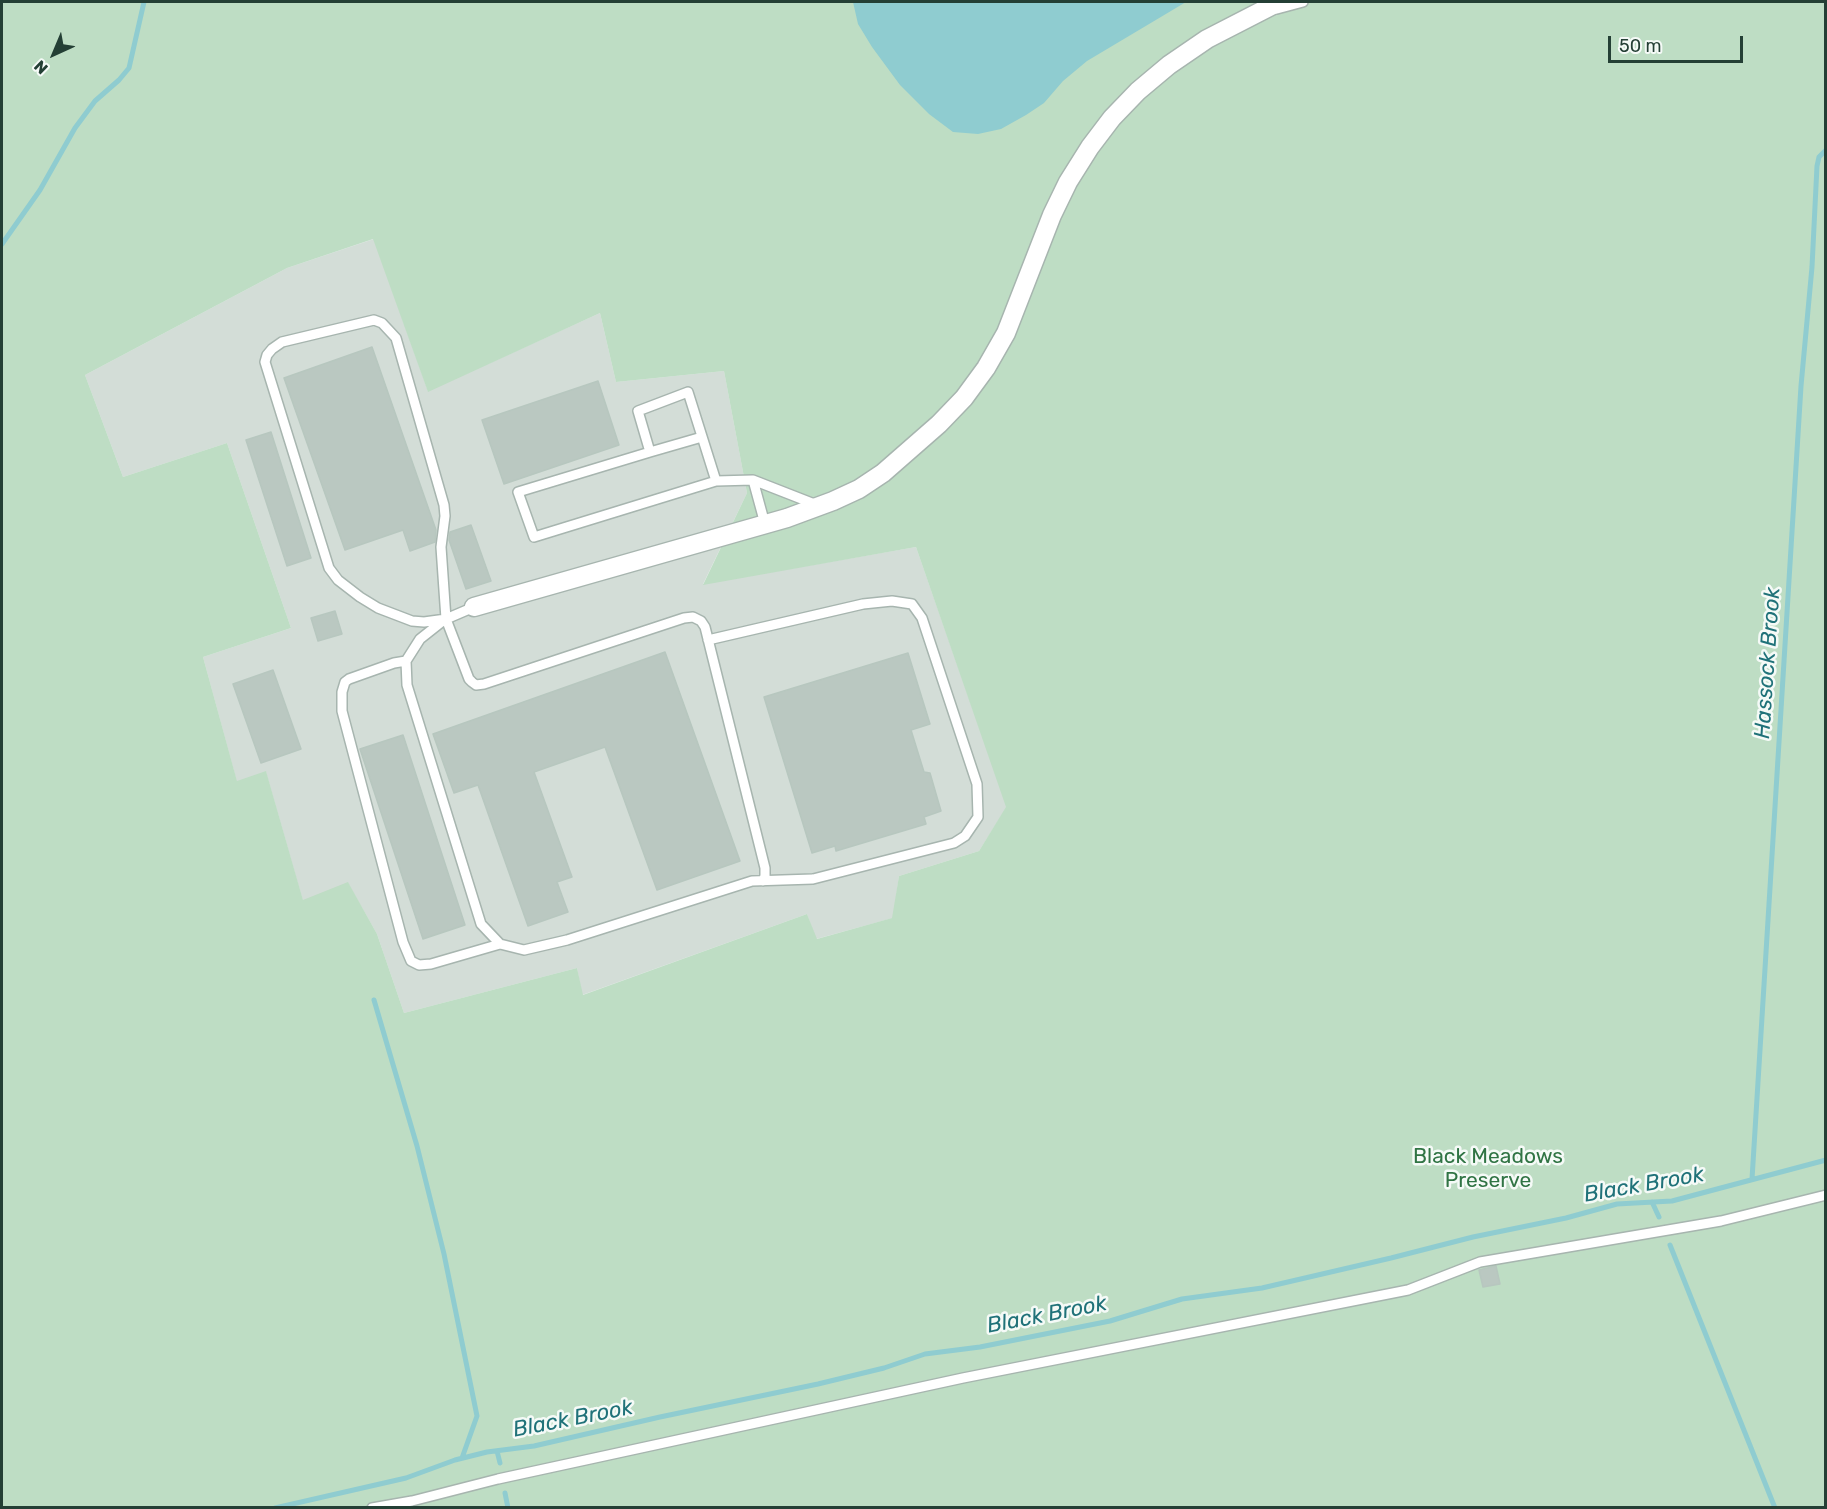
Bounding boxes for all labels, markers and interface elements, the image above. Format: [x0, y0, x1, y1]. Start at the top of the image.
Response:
north arrow [24, 24, 84, 84]
scale bar [1611, 24, 1746, 62]
text: 50 m [1619, 35, 1662, 57]
text: N [30, 56, 52, 78]
water label: Hassock Brook [1750, 586, 1786, 740]
park label: Black Meadows Preserve [1413, 1144, 1563, 1194]
water label: Black Brook [1582, 1161, 1706, 1209]
water label: Black Brook [985, 1290, 1109, 1340]
water label: Black Brook [511, 1394, 635, 1444]

